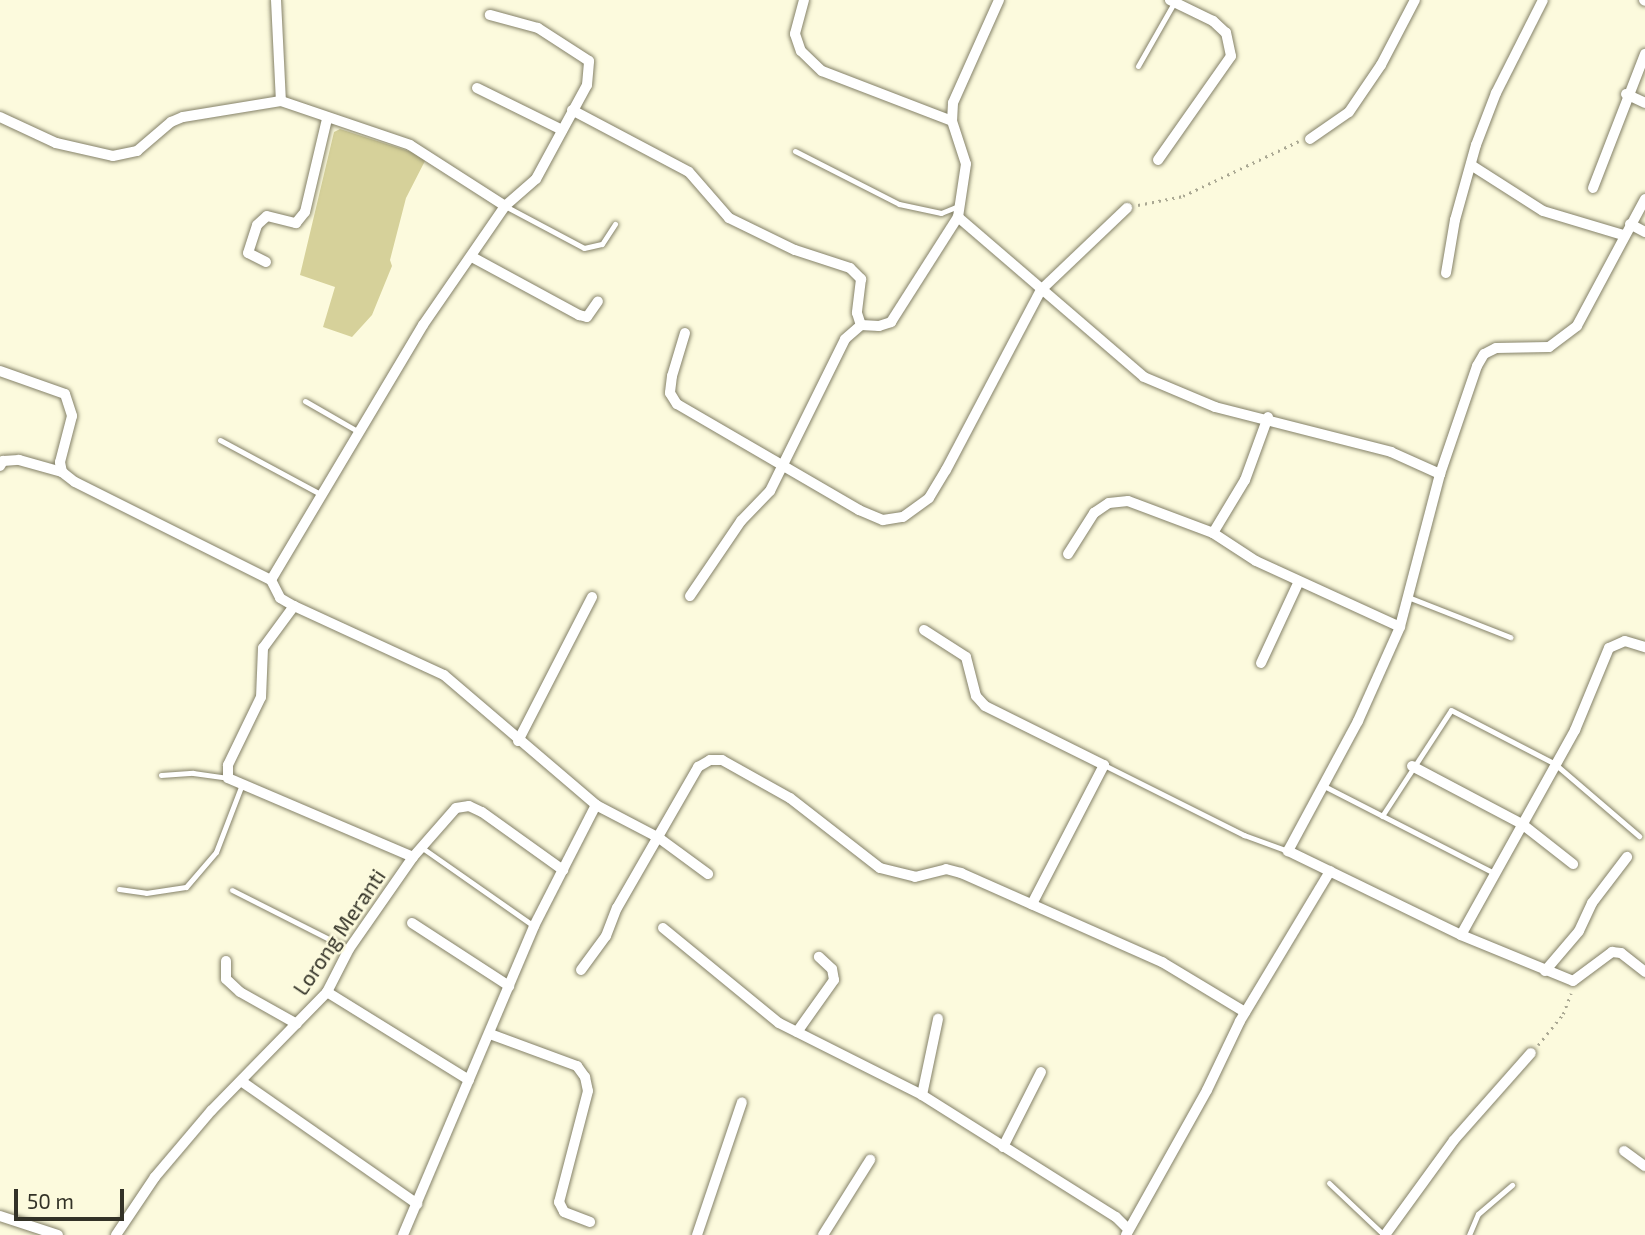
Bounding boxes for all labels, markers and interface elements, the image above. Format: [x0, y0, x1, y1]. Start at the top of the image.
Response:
street label: Lorong Meranti [288, 864, 390, 1000]
scale bar [18, 1176, 128, 1220]
text: 50 m [27, 1188, 74, 1213]

